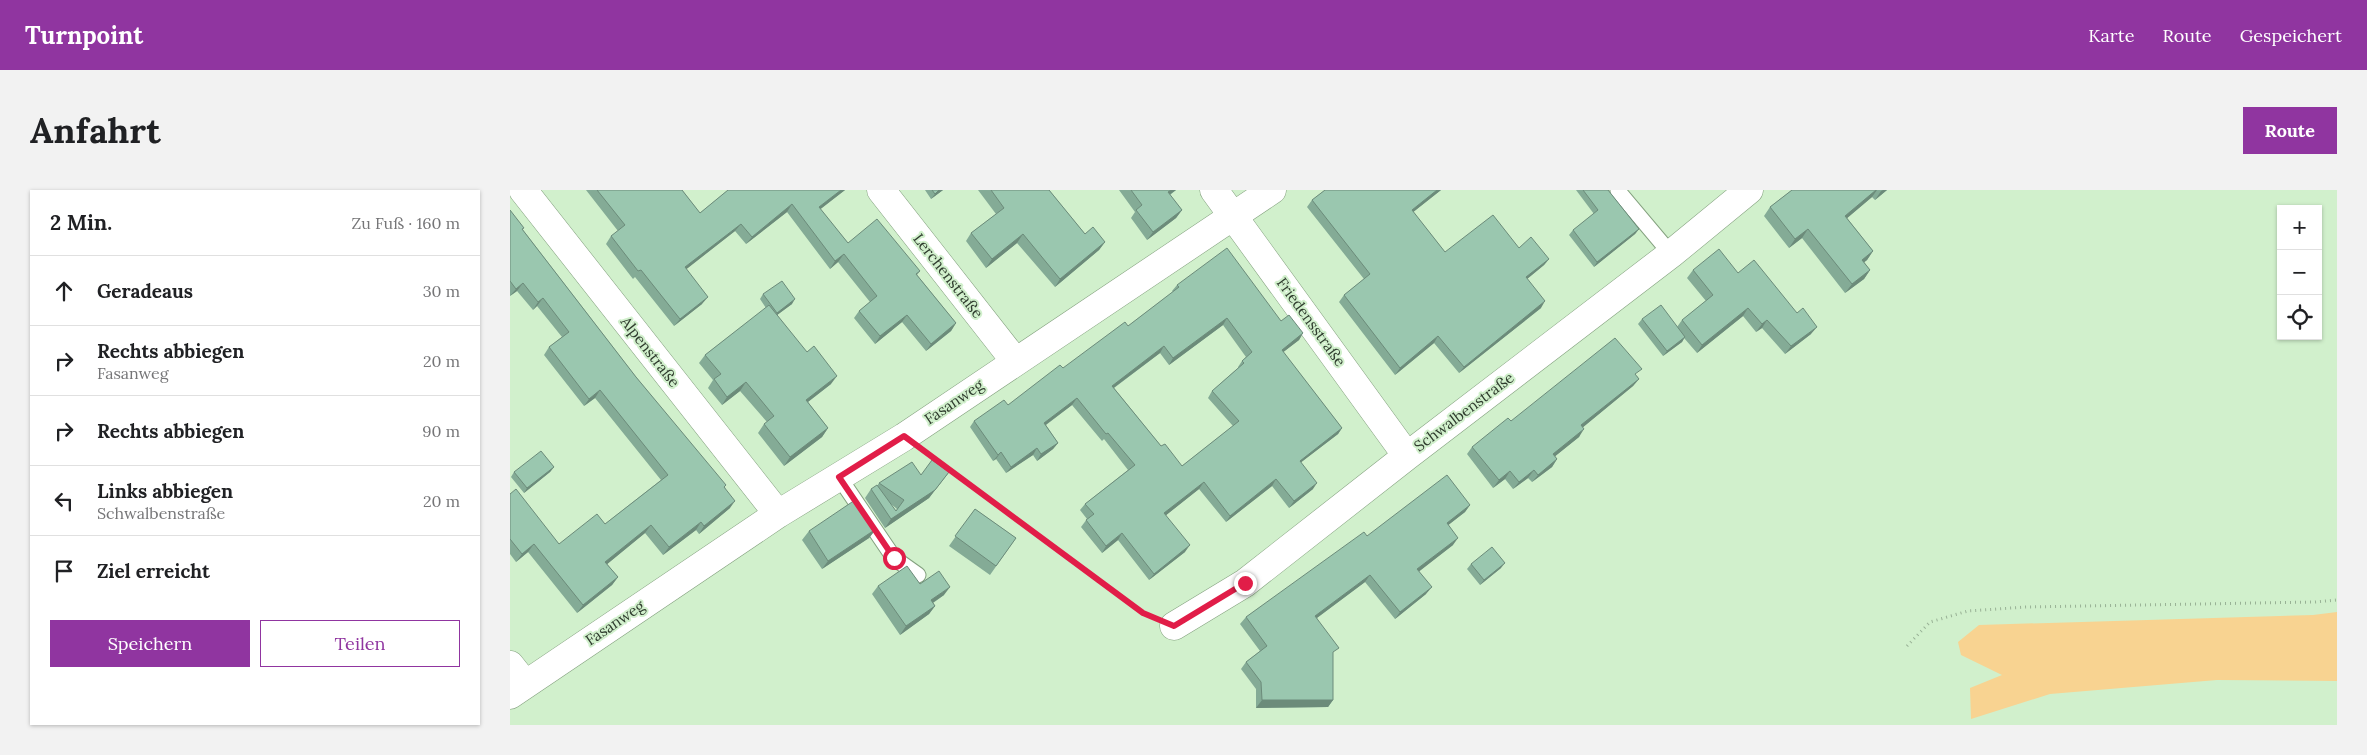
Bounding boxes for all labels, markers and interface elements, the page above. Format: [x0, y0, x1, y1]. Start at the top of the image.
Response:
text: Turnpoint [25, 20, 143, 51]
text: Karte [2088, 24, 2134, 47]
text: Route [2162, 24, 2212, 47]
text: Gespeichert [2240, 24, 2342, 47]
button: Route [2243, 107, 2337, 154]
text: Anfahrt [30, 108, 161, 153]
map controls [2277, 205, 2322, 340]
button: + [2277, 205, 2322, 250]
text: 2 Min. [50, 209, 112, 236]
text: Zu Fuß · 160 m [351, 213, 460, 233]
street label: Lerchenstraße [909, 229, 987, 322]
button: − [2277, 250, 2322, 295]
street label: Friedensstraße [1273, 274, 1350, 370]
icon: ahead [50, 277, 78, 305]
text: Geradeaus [97, 279, 193, 303]
text: 30 m [423, 281, 460, 301]
button: locate [2277, 295, 2322, 340]
street label: Alpenstraße [616, 312, 684, 391]
text: Rechts abbiegen [97, 339, 244, 363]
icon: right [50, 347, 78, 375]
text: 20 m [423, 351, 460, 371]
text: Fasanweg [97, 363, 169, 383]
street label: Schwalbenstraße [1410, 368, 1517, 455]
street label: Fasanweg [921, 375, 987, 428]
icon: right [50, 417, 78, 445]
text: Rechts abbiegen [97, 419, 244, 443]
text: 90 m [422, 421, 460, 441]
text: Links abbiegen [97, 479, 233, 503]
icon: left [50, 487, 78, 515]
text: 20 m [423, 491, 460, 511]
text: Schwalbenstraße [97, 503, 225, 523]
route start [883, 547, 906, 570]
icon: arrive [50, 557, 78, 585]
text: Ziel erreicht [97, 559, 210, 583]
route end [1234, 572, 1257, 595]
street label: Fasanweg [582, 596, 648, 649]
button: Speichern [50, 620, 250, 667]
button: Teilen [260, 620, 460, 667]

